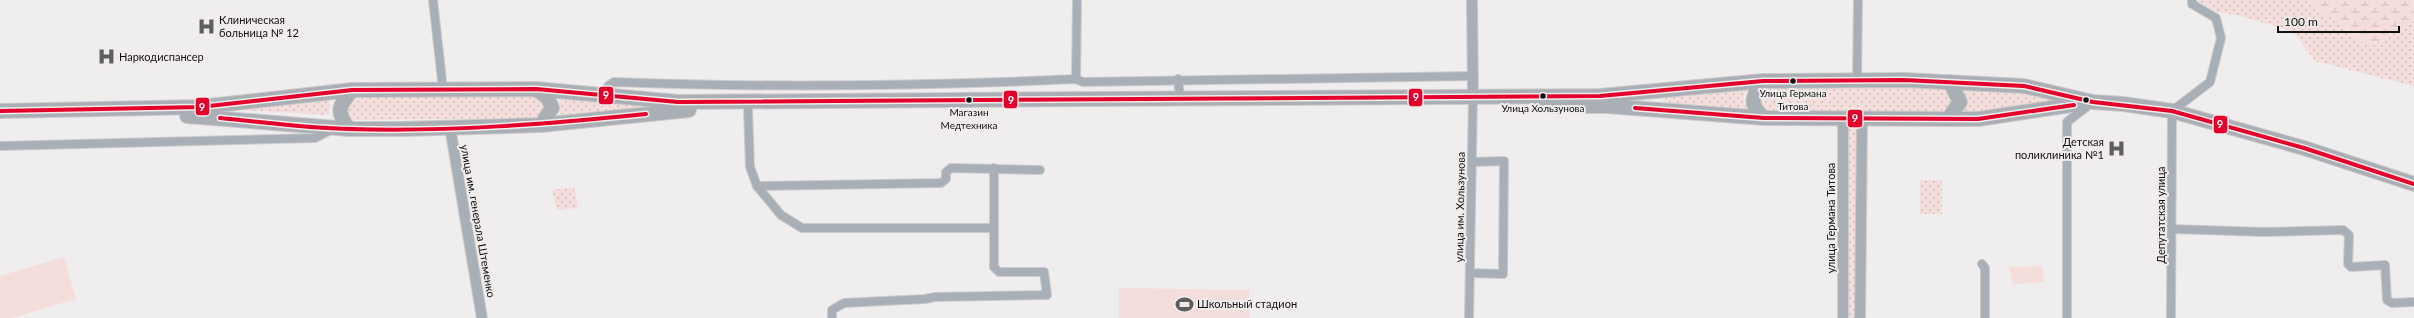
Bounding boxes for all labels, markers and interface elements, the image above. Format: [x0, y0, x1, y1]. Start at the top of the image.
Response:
scale bar [2278, 8, 2399, 34]
place label: Клиническая больница № 12 [219, 13, 299, 39]
text: 100 m [2284, 14, 2318, 29]
hospital icon: Клиническая больница № 12 [196, 16, 216, 36]
hospital icon: Наркодиспансер [96, 47, 116, 67]
place label: Наркодиспансер [119, 50, 204, 63]
marker: Улица Германа Титова [1788, 76, 1798, 86]
line badge: 9 [598, 86, 614, 105]
place label: Улица Германа Титова [1759, 87, 1827, 112]
text: 9 [603, 88, 609, 101]
line badge: 9 [1408, 88, 1423, 107]
line badge: 9 [1003, 90, 1018, 109]
text: 9 [1413, 90, 1419, 103]
marker: Улица Хользунова [1538, 91, 1548, 101]
text: 9 [1008, 93, 1014, 106]
marker: Магазин Медтехника [964, 95, 974, 105]
unlabelled marker [2081, 95, 2091, 105]
line badge: 9 [195, 97, 210, 116]
text: 9 [199, 100, 205, 113]
place label: Улица Хользунова [1501, 102, 1585, 114]
place label: Магазин Медтехника [941, 106, 997, 131]
line badge: 9 [1847, 109, 1863, 128]
text: 9 [1852, 111, 1858, 124]
line badge: 9 [2213, 115, 2228, 134]
text: 9 [2217, 117, 2223, 130]
place label: Детская поликлиника №1 [2015, 135, 2104, 161]
hospital icon: Детская поликлиника №1 [2107, 138, 2127, 158]
street label: улица им. генерала Штеменко [459, 143, 498, 298]
street label: улица им. Хользунова [1452, 152, 1467, 262]
street label: улица Германа Титова [1824, 163, 1837, 273]
street label: Депутатская улица [2154, 167, 2167, 263]
sports icon: Школьный стадион [1174, 294, 1194, 314]
place label: Школьный стадион [1197, 297, 1297, 310]

